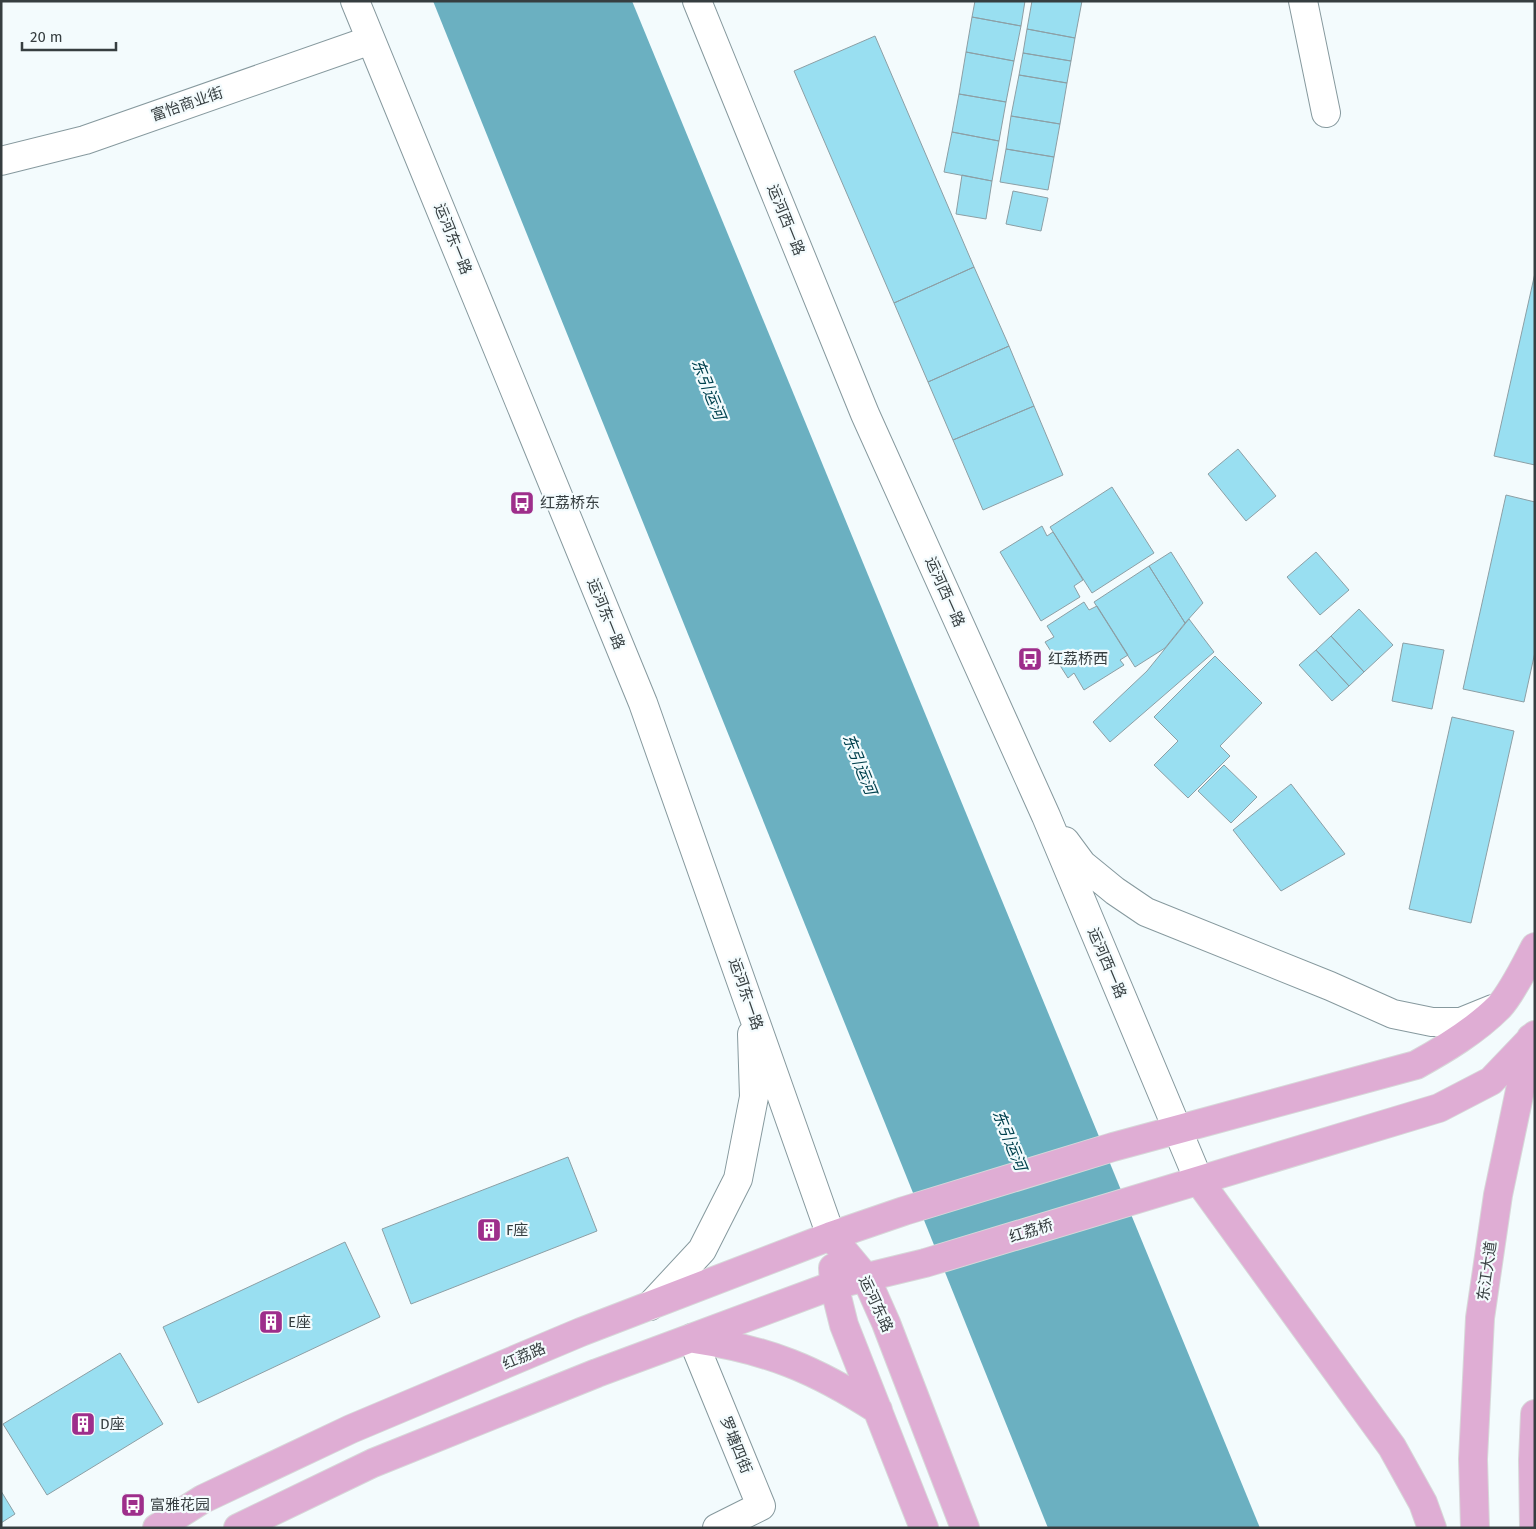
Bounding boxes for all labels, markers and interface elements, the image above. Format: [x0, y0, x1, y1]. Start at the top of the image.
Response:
scale bar [22, 20, 116, 52]
text: 20 m [30, 28, 63, 46]
street label: 富怡商业街 [149, 83, 225, 125]
street label: 运河西一路 [764, 182, 808, 258]
street label: 运河东一路 [431, 201, 475, 277]
water label: 东引运河 [688, 356, 730, 425]
bus stop icon: 红荔桥东 [509, 490, 535, 516]
place label: 红荔桥东 [540, 494, 600, 512]
street label: 运河西一路 [922, 554, 968, 630]
street label: 运河东一路 [584, 576, 628, 652]
bus stop icon: 红荔桥西 [1017, 646, 1043, 672]
place label: 红荔桥西 [1048, 650, 1108, 668]
water label: 东引运河 [839, 731, 881, 800]
street label: 运河西一路 [1084, 925, 1130, 1001]
street label: 运河东一路 [725, 956, 767, 1032]
water label: 东引运河 [989, 1107, 1031, 1176]
street label: 红荔桥 [1007, 1216, 1055, 1246]
building icon: F座 [476, 1217, 502, 1243]
place label: F座 [506, 1221, 528, 1239]
street label: 东江大道 [1474, 1240, 1500, 1302]
street label: 运河东路 [855, 1273, 897, 1335]
building icon: E座 [258, 1309, 284, 1335]
place label: E座 [288, 1313, 311, 1331]
street label: 红荔路 [500, 1339, 548, 1373]
building icon: D座 [70, 1411, 96, 1437]
street label: 罗塘四街 [716, 1414, 756, 1476]
place label: D座 [100, 1415, 125, 1433]
bus stop icon: 富雅花园 [120, 1492, 146, 1518]
place label: 富雅花园 [150, 1496, 210, 1514]

